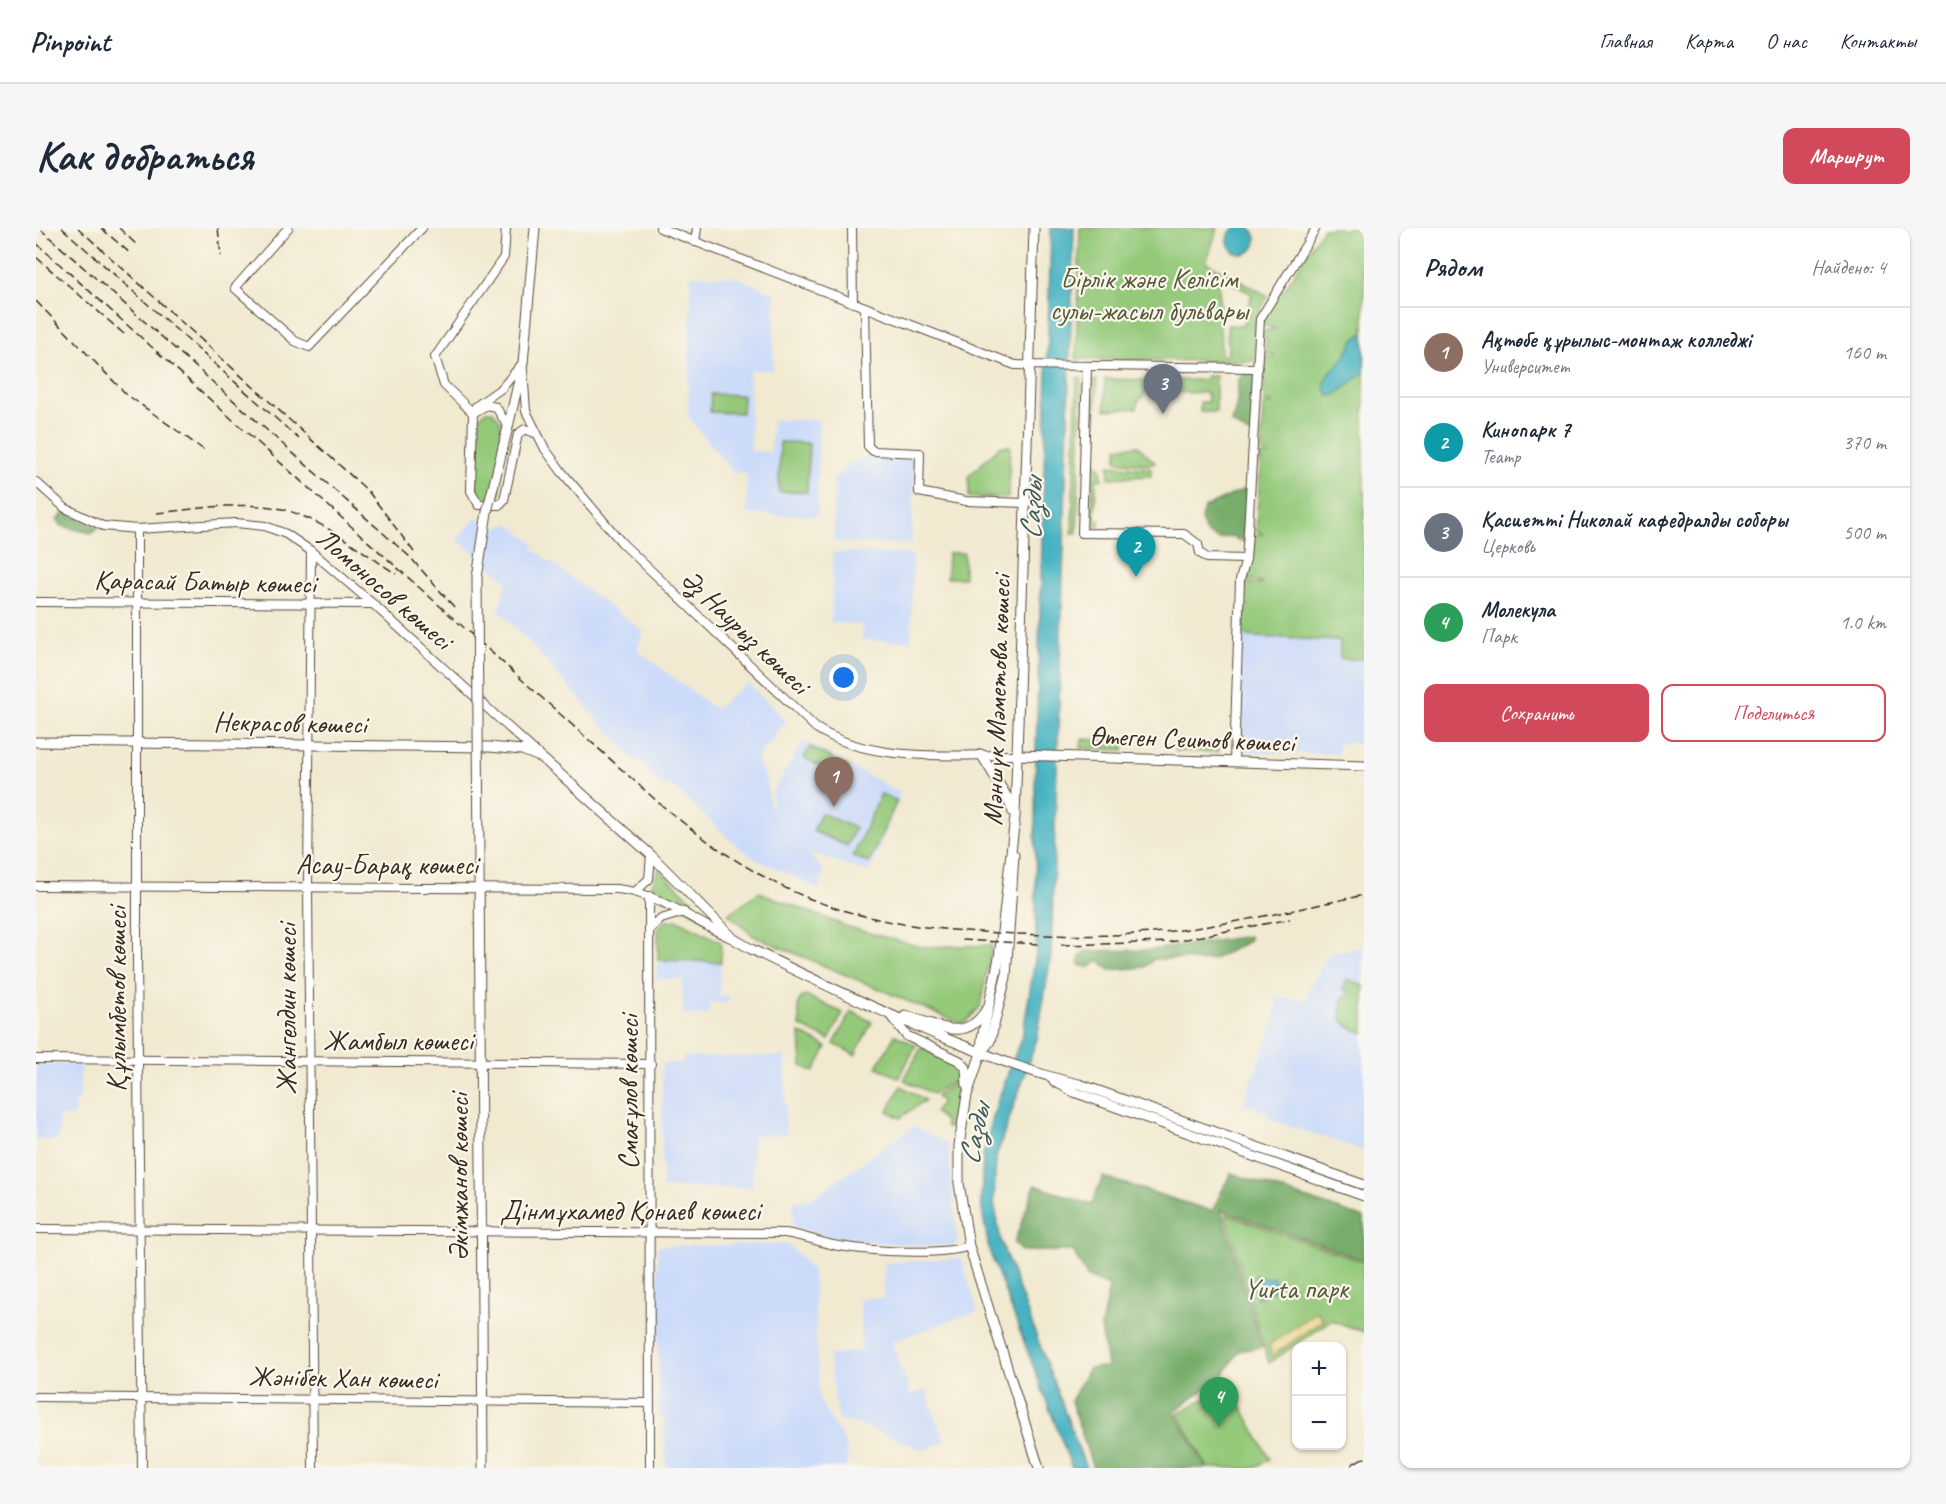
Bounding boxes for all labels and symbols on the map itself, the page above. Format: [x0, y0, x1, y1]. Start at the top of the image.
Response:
park label: Бірлік және Келісім сулы-жасыл бульвары [1050, 261, 1250, 328]
pin: 3 [1144, 364, 1182, 414]
water label: Сазды [1011, 473, 1051, 540]
street label: Ломоносов көшесі [310, 520, 463, 659]
pin: 2 [1116, 528, 1156, 577]
street label: Әз Наурыз көшесі [673, 561, 820, 705]
street label: Қарасай Батыр көшесі [94, 562, 320, 601]
street label: Мәншүк Мәметова көшесі [975, 570, 1019, 826]
your location [829, 663, 858, 692]
street label: Некрасов көшесі [213, 704, 371, 741]
street label: Өтеген Сеитов көшесі [1089, 717, 1299, 760]
pin: 1 [814, 758, 854, 807]
street label: Асау-Барақ көшесі [296, 847, 482, 882]
street label: Құлымбетов көшесі [99, 902, 134, 1092]
street label: Жангелдин көшесі [269, 920, 304, 1095]
street label: Смағұлов көшесі [611, 1011, 646, 1170]
street label: Жамбыл көшесі [323, 1023, 477, 1058]
street label: Әкімжанов көшесі [441, 1089, 476, 1261]
water label: Сазды [949, 1095, 1000, 1168]
street label: Дінмұхамед Қонаев көшесі [500, 1193, 764, 1228]
park label: Yurta парк [1244, 1271, 1350, 1306]
street label: Жәнібек Хан көшесі [248, 1358, 441, 1397]
pin: 4 [1200, 1378, 1238, 1427]

